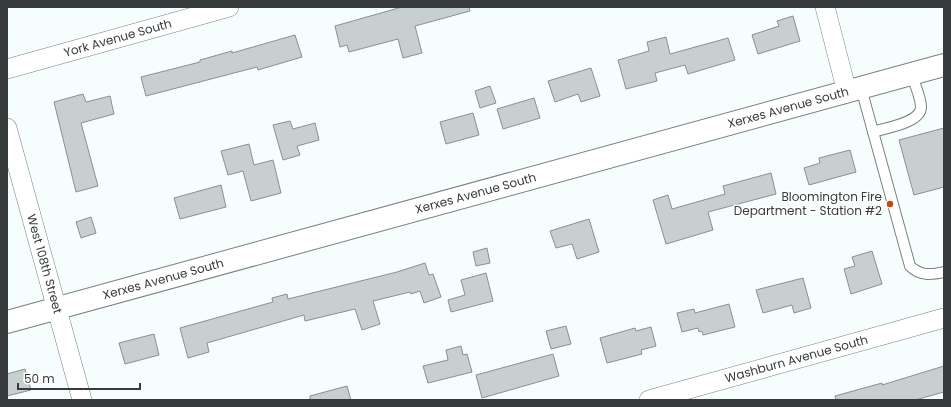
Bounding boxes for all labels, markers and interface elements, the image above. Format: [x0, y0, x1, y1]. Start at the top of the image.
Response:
street label: York Avenue South [62, 14, 174, 61]
street label: Xerxes Avenue South [726, 83, 850, 132]
street label: Xerxes Avenue South [413, 168, 538, 218]
place label: Bloomington Fire Department - Station #2 [734, 188, 882, 219]
marker: Bloomington Fire Department - Station #2 [885, 199, 895, 209]
street label: West 108th Street [23, 212, 67, 315]
street label: Xerxes Avenue South [101, 254, 226, 303]
street label: Washburn Avenue South [723, 331, 870, 387]
scale bar [18, 365, 140, 391]
text: 50 m [24, 370, 55, 387]

